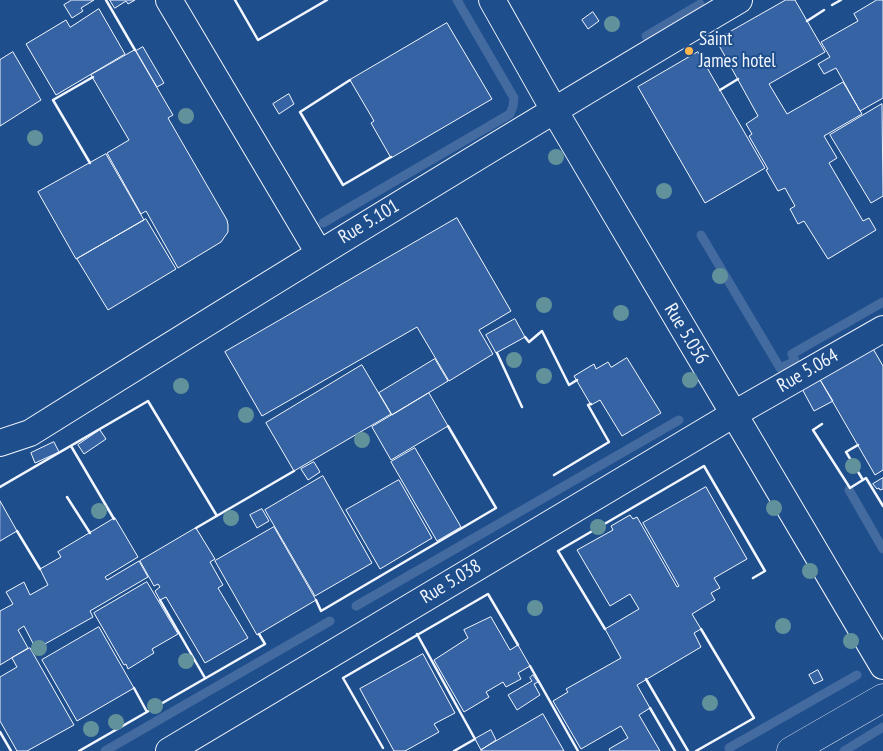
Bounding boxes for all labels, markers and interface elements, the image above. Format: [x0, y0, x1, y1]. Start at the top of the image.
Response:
place label: Saint James hotel [699, 29, 776, 73]
marker: Saint James hotel [683, 45, 695, 57]
street label: Rue 5.101 [334, 195, 404, 249]
street label: Rue 5.056 [659, 299, 713, 369]
street label: Rue 5.064 [773, 344, 843, 398]
street label: Rue 5.038 [416, 555, 486, 609]

